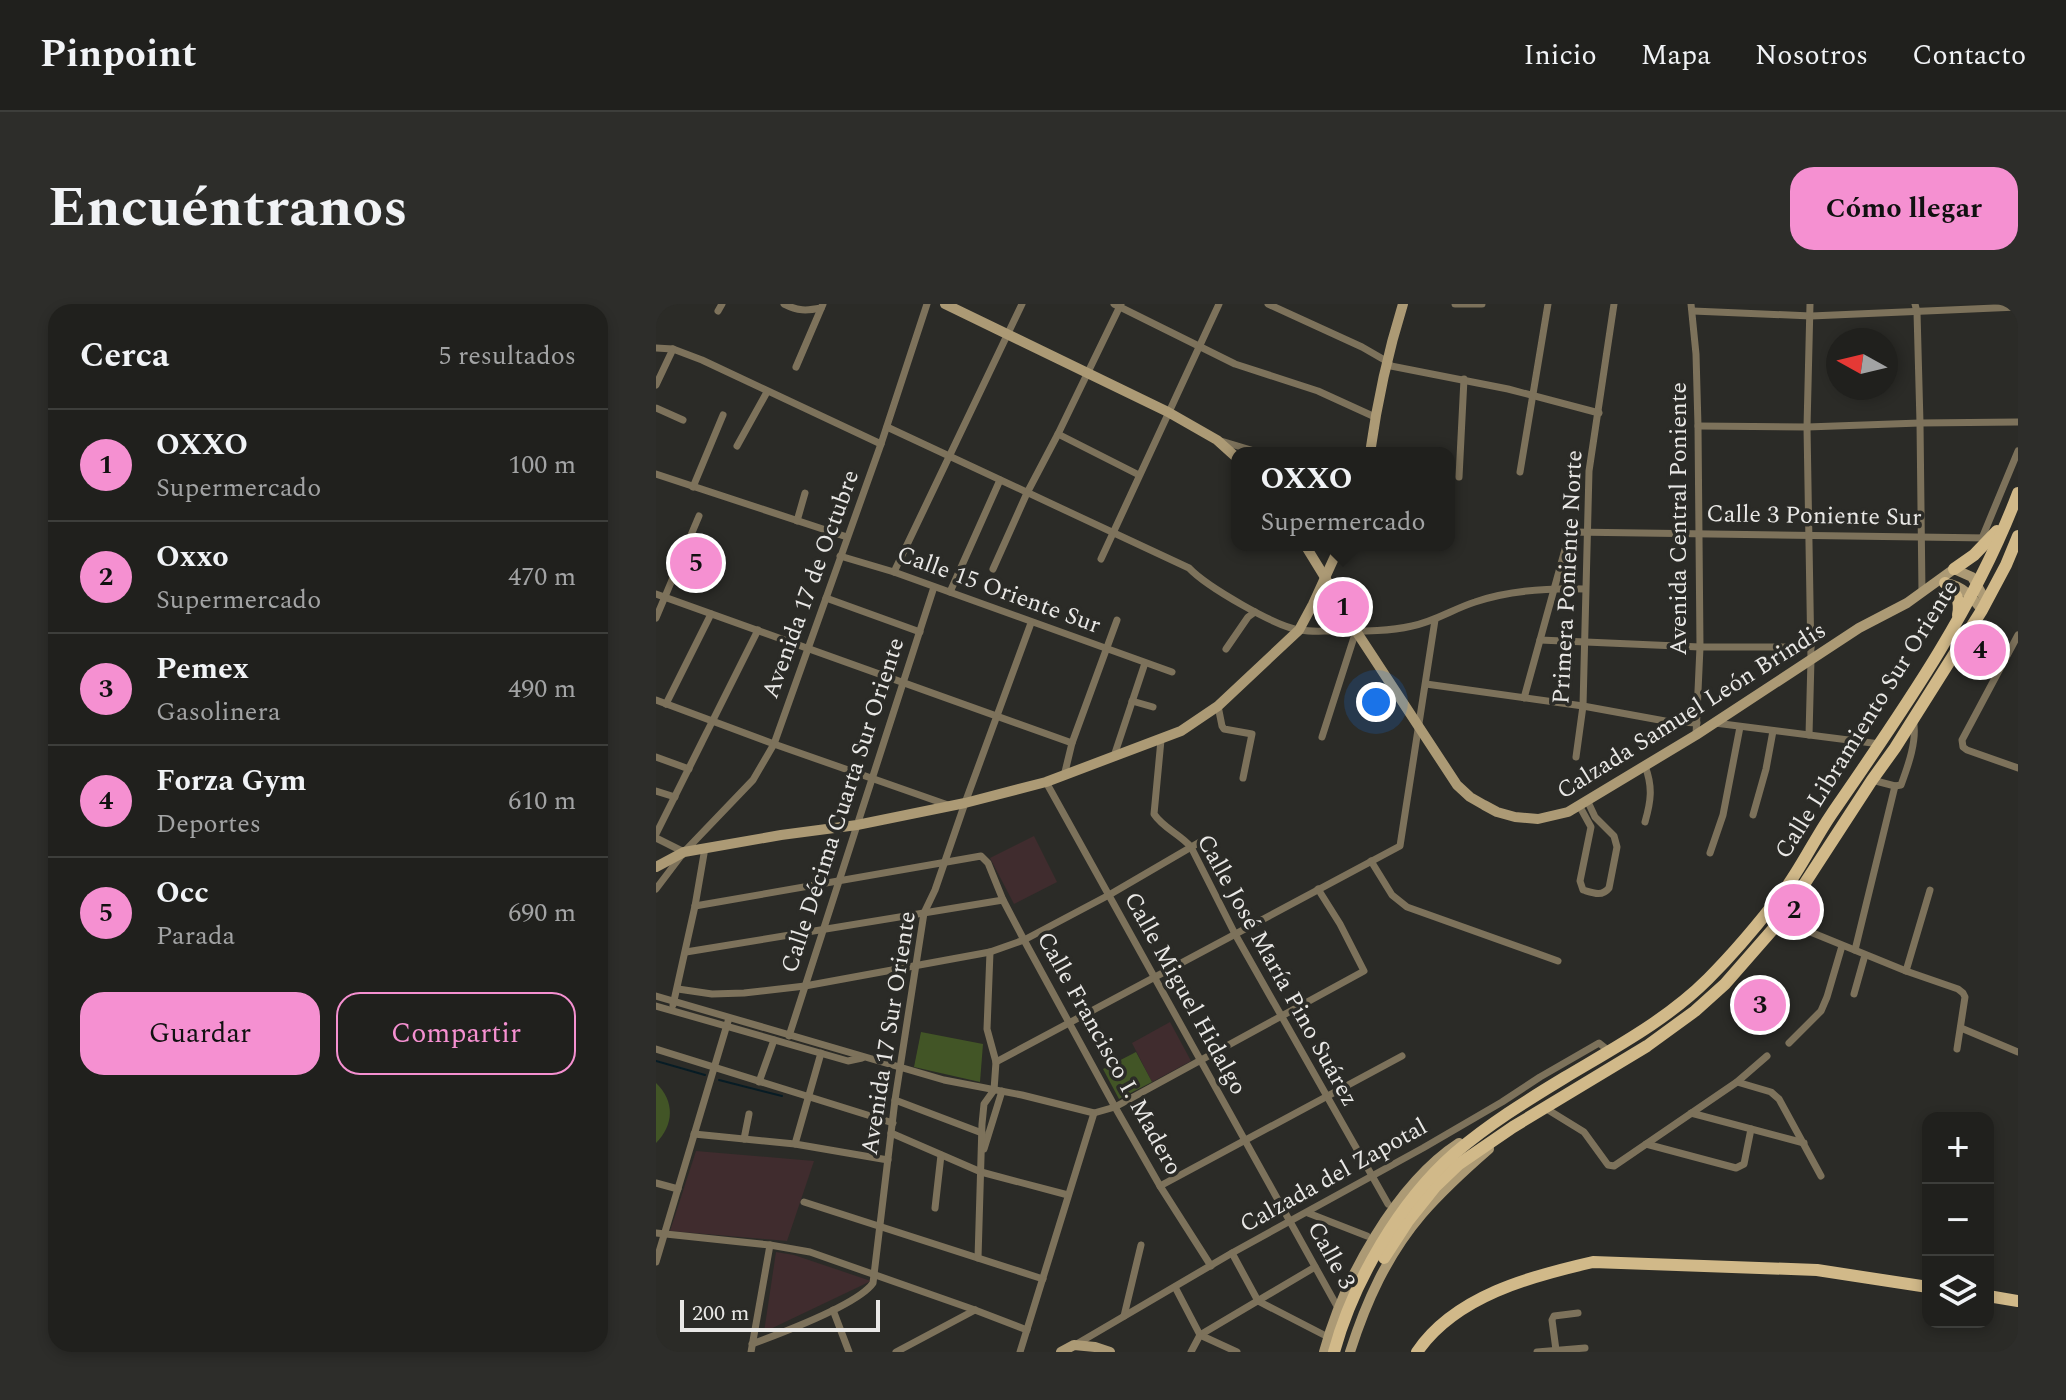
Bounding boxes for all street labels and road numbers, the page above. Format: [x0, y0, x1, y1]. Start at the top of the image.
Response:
street label: Avenida Central Poniente [1661, 382, 1697, 656]
street label: Primera Poniente Norte [1543, 449, 1593, 705]
street label: Avenida 17 de Octubre [753, 465, 869, 704]
street label: Calle 3 Poniente Sur [1706, 496, 1922, 536]
street label: Calle 15 Oriente Sur [892, 536, 1106, 644]
street label: Calle Libramiento Sur Oriente [1766, 573, 1968, 866]
street label: Calzada Samuel León Brindis [1550, 613, 1833, 809]
street label: Calle Décima Cuarta Sur Oriente [772, 633, 914, 978]
street label: Calle José María Pino Suárez [1187, 828, 1367, 1113]
street label: Calle Miguel Hidalgo [1114, 885, 1256, 1102]
street label: Avenida 17 Sur Oriente [852, 909, 926, 1158]
street label: Calle Francisco I. Madero [1027, 925, 1191, 1182]
street label: Calzada del Zapotal [1233, 1109, 1434, 1242]
street label: Calle 3 [1298, 1215, 1365, 1296]

